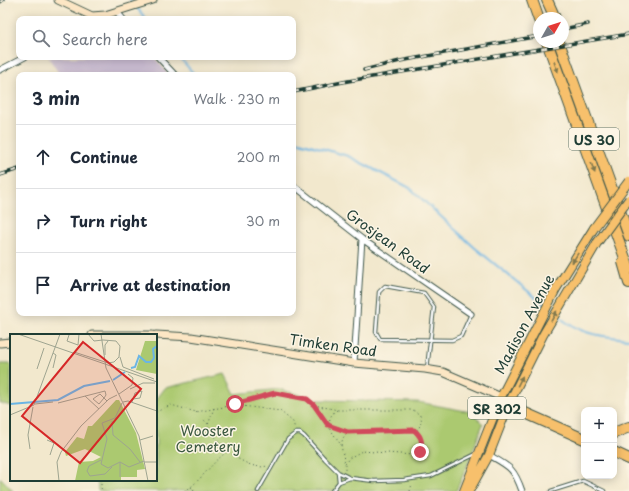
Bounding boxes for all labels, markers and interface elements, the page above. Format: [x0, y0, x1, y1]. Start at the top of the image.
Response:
north arrow [533, 12, 569, 48]
search box [16, 16, 296, 60]
icon: search [30, 27, 52, 49]
text: Search here [62, 27, 148, 50]
one-way arrow [553, 61, 559, 73]
text: 3 min [32, 85, 80, 111]
text: Walk · 230 m [193, 89, 280, 108]
road number: US 30 [569, 128, 619, 150]
text: Continue [70, 145, 138, 168]
icon: ahead [32, 146, 54, 168]
text: 200 m [237, 147, 280, 166]
one-way arrow [590, 162, 596, 174]
street label: Grosjean Road [342, 203, 434, 279]
text: Turn right [70, 209, 147, 232]
icon: right [32, 210, 54, 232]
text: 30 m [246, 211, 280, 230]
one-way arrow [572, 252, 579, 264]
street label: Madison Avenue [489, 270, 559, 378]
text: Arrive at destination [70, 273, 231, 296]
icon: arrive [32, 274, 54, 296]
one-way arrow [551, 310, 558, 322]
street label: Timken Road [288, 328, 378, 362]
inset map [10, 334, 157, 481]
one-way arrow [517, 375, 523, 386]
route start [226, 395, 244, 413]
road number: SR 302 [468, 397, 526, 419]
map controls [581, 407, 617, 479]
button: + [581, 407, 617, 443]
park label: Wooster Cemetery [175, 420, 241, 457]
route end [411, 443, 429, 461]
button: − [581, 443, 617, 479]

